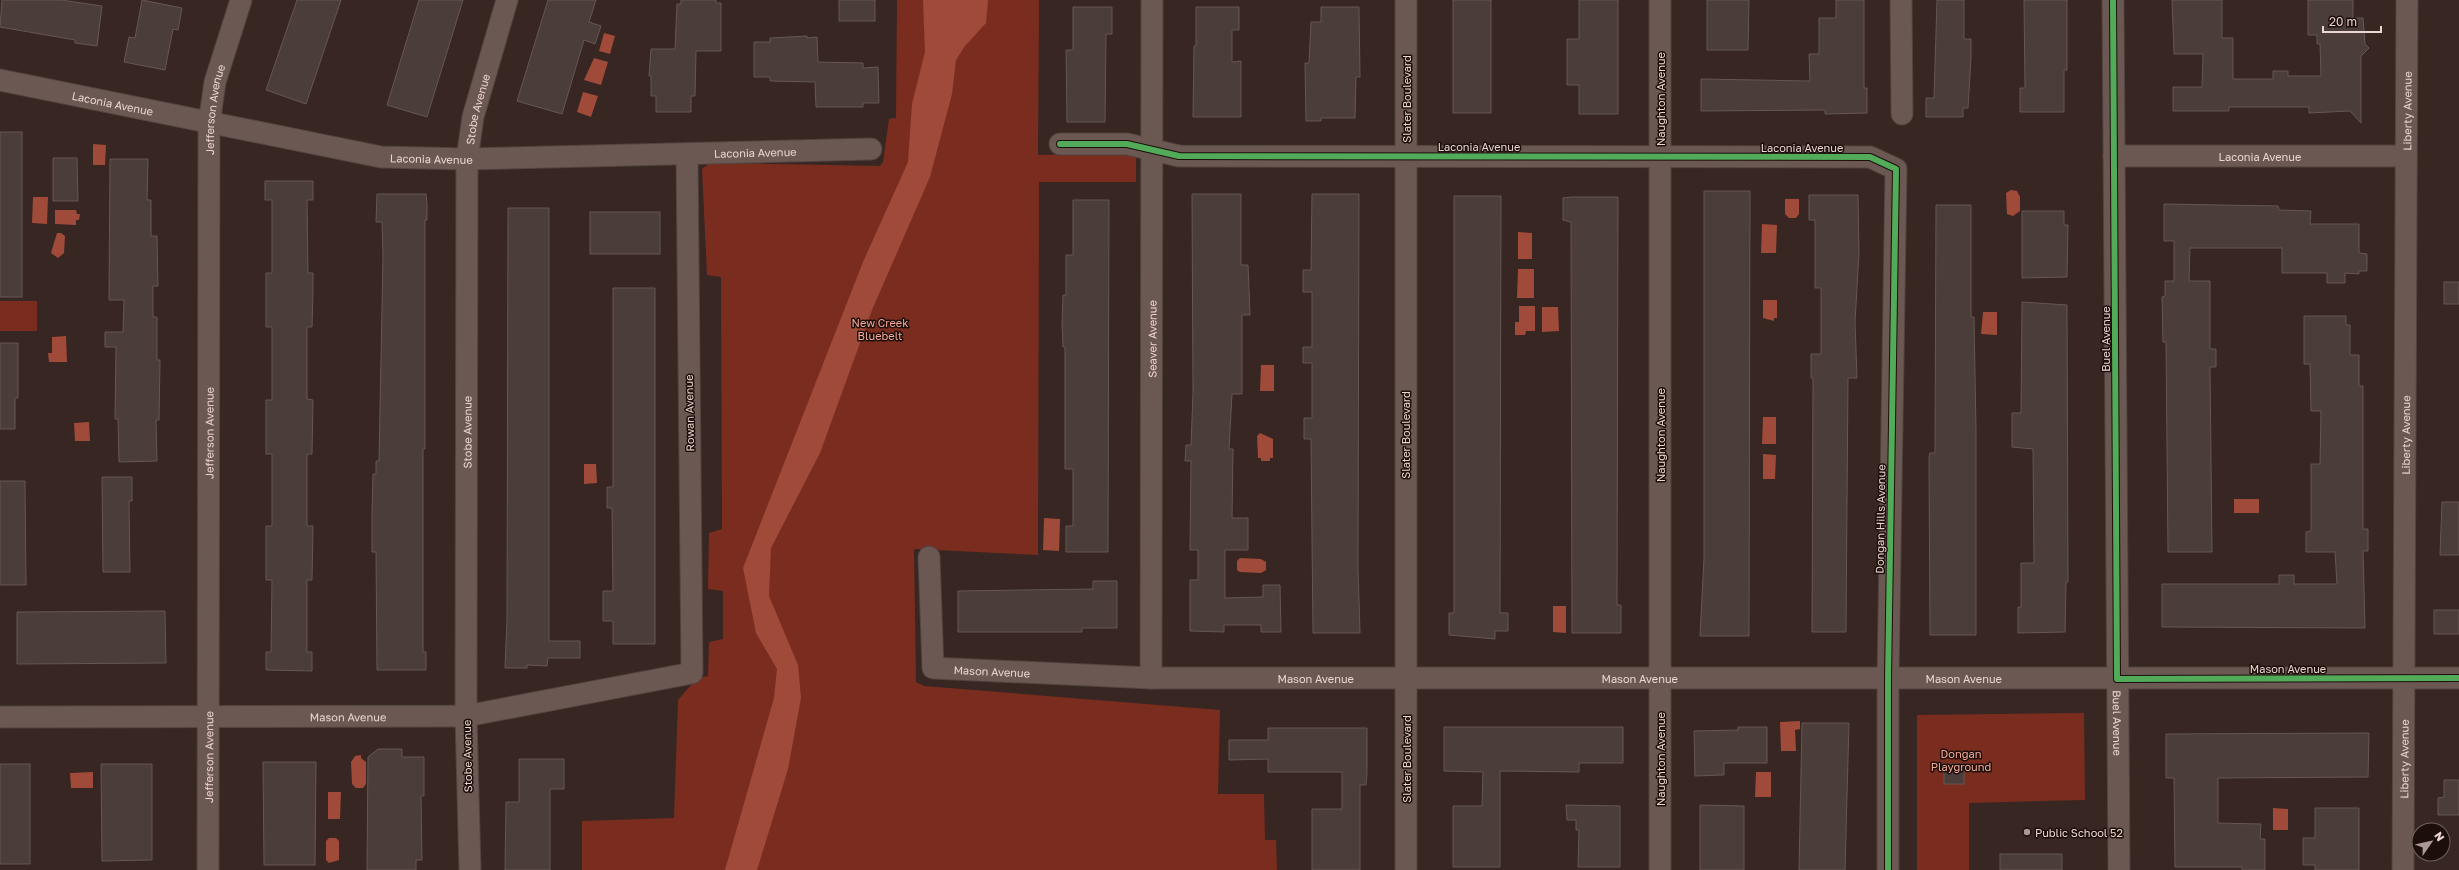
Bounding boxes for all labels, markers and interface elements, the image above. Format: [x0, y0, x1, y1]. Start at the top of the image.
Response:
scale bar [2323, 8, 2381, 34]
text: 20 m [2329, 14, 2357, 29]
street label: Naughton Avenue [1654, 52, 1667, 146]
street label: Slater Boulevard [1400, 55, 1413, 143]
street label: Jefferson Avenue [202, 62, 227, 155]
street label: Liberty Avenue [2400, 71, 2413, 151]
street label: Stobe Avenue [463, 72, 492, 145]
street label: Laconia Avenue [71, 88, 155, 117]
street label: Laconia Avenue [1438, 140, 1520, 153]
street label: Laconia Avenue [1761, 141, 1843, 154]
street label: Laconia Avenue [714, 144, 797, 159]
street label: Laconia Avenue [2219, 150, 2301, 163]
street label: Laconia Avenue [390, 151, 473, 166]
street label: Seaver Avenue [1145, 300, 1158, 378]
street label: Buel Avenue [2099, 306, 2112, 372]
park label: New Creek Bluebelt [852, 316, 908, 342]
street label: Rowan Avenue [682, 374, 696, 452]
street label: Jefferson Avenue [202, 387, 215, 479]
street label: Naughton Avenue [1654, 388, 1667, 482]
street label: Slater Boulevard [1399, 391, 1412, 479]
street label: Liberty Avenue [2398, 395, 2412, 475]
street label: Stobe Avenue [460, 396, 473, 468]
street label: Dongan Hills Avenue [1873, 464, 1887, 574]
street label: Mason Avenue [953, 662, 1030, 679]
street label: Mason Avenue [2250, 662, 2326, 675]
street label: Mason Avenue [1277, 672, 1354, 685]
street label: Mason Avenue [1601, 672, 1678, 685]
street label: Mason Avenue [1925, 672, 2002, 685]
street label: Buel Avenue [2111, 690, 2125, 756]
street label: Mason Avenue [310, 710, 386, 723]
street label: Jefferson Avenue [202, 711, 215, 803]
street label: Naughton Avenue [1654, 712, 1667, 806]
street label: Slater Boulevard [1400, 715, 1413, 803]
street label: Liberty Avenue [2397, 719, 2410, 799]
street label: Stobe Avenue [460, 720, 474, 792]
park label: Dongan Playground [1931, 747, 1991, 773]
north arrow [2411, 822, 2451, 862]
place label: Public School 52 [2035, 826, 2123, 839]
marker: Public School 52 [2022, 827, 2032, 837]
text: N [2432, 829, 2447, 843]

